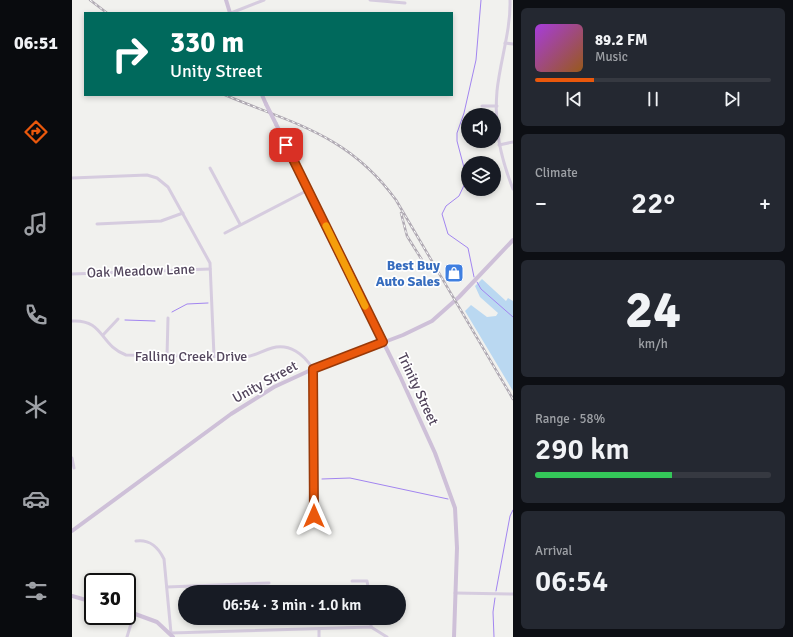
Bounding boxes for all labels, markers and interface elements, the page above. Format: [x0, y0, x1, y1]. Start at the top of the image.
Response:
text: 330 m [170, 26, 244, 60]
icon: right [104, 28, 156, 80]
text: 89.2 FM [595, 31, 647, 49]
text: 06:51 [14, 32, 58, 54]
text: Music [595, 49, 628, 65]
text: Unity Street [170, 60, 262, 82]
icon: previous [563, 88, 585, 110]
icon: pause [642, 88, 664, 110]
icon: next [721, 88, 743, 110]
map controls [461, 108, 501, 196]
button: sound [461, 108, 501, 148]
icon: directions [22, 118, 50, 146]
pin [269, 128, 303, 162]
icon: arrive [275, 134, 297, 156]
button: layers [461, 156, 501, 196]
text: Climate [535, 165, 578, 181]
text: 22° [631, 185, 675, 222]
text: − [535, 190, 547, 217]
text: + [759, 190, 771, 217]
icon: music [22, 210, 50, 238]
place label: Best Buy Auto Sales [376, 257, 440, 290]
street label: Oak Meadow Lane [87, 261, 195, 281]
shop icon: Best Buy Auto Sales [443, 262, 465, 284]
text: 24 [625, 278, 681, 342]
icon: phone [22, 301, 50, 329]
text: km/h [638, 336, 668, 352]
street label: Falling Creek Drive [135, 348, 247, 365]
street label: Trinity Street [394, 350, 442, 428]
street label: Unity Street [229, 357, 301, 407]
icon: climate [22, 393, 50, 421]
text: Range · 58% [535, 411, 605, 427]
text: 290 km [535, 431, 630, 468]
icon: car [22, 485, 50, 513]
position arrow [293, 495, 335, 537]
text: Arrival [535, 543, 572, 559]
text: 06:54 [535, 563, 608, 600]
speed limit sign: 30 [84, 573, 136, 625]
icon: filters [22, 577, 50, 605]
text: 06:54 · 3 min · 1.0 km [223, 596, 361, 614]

